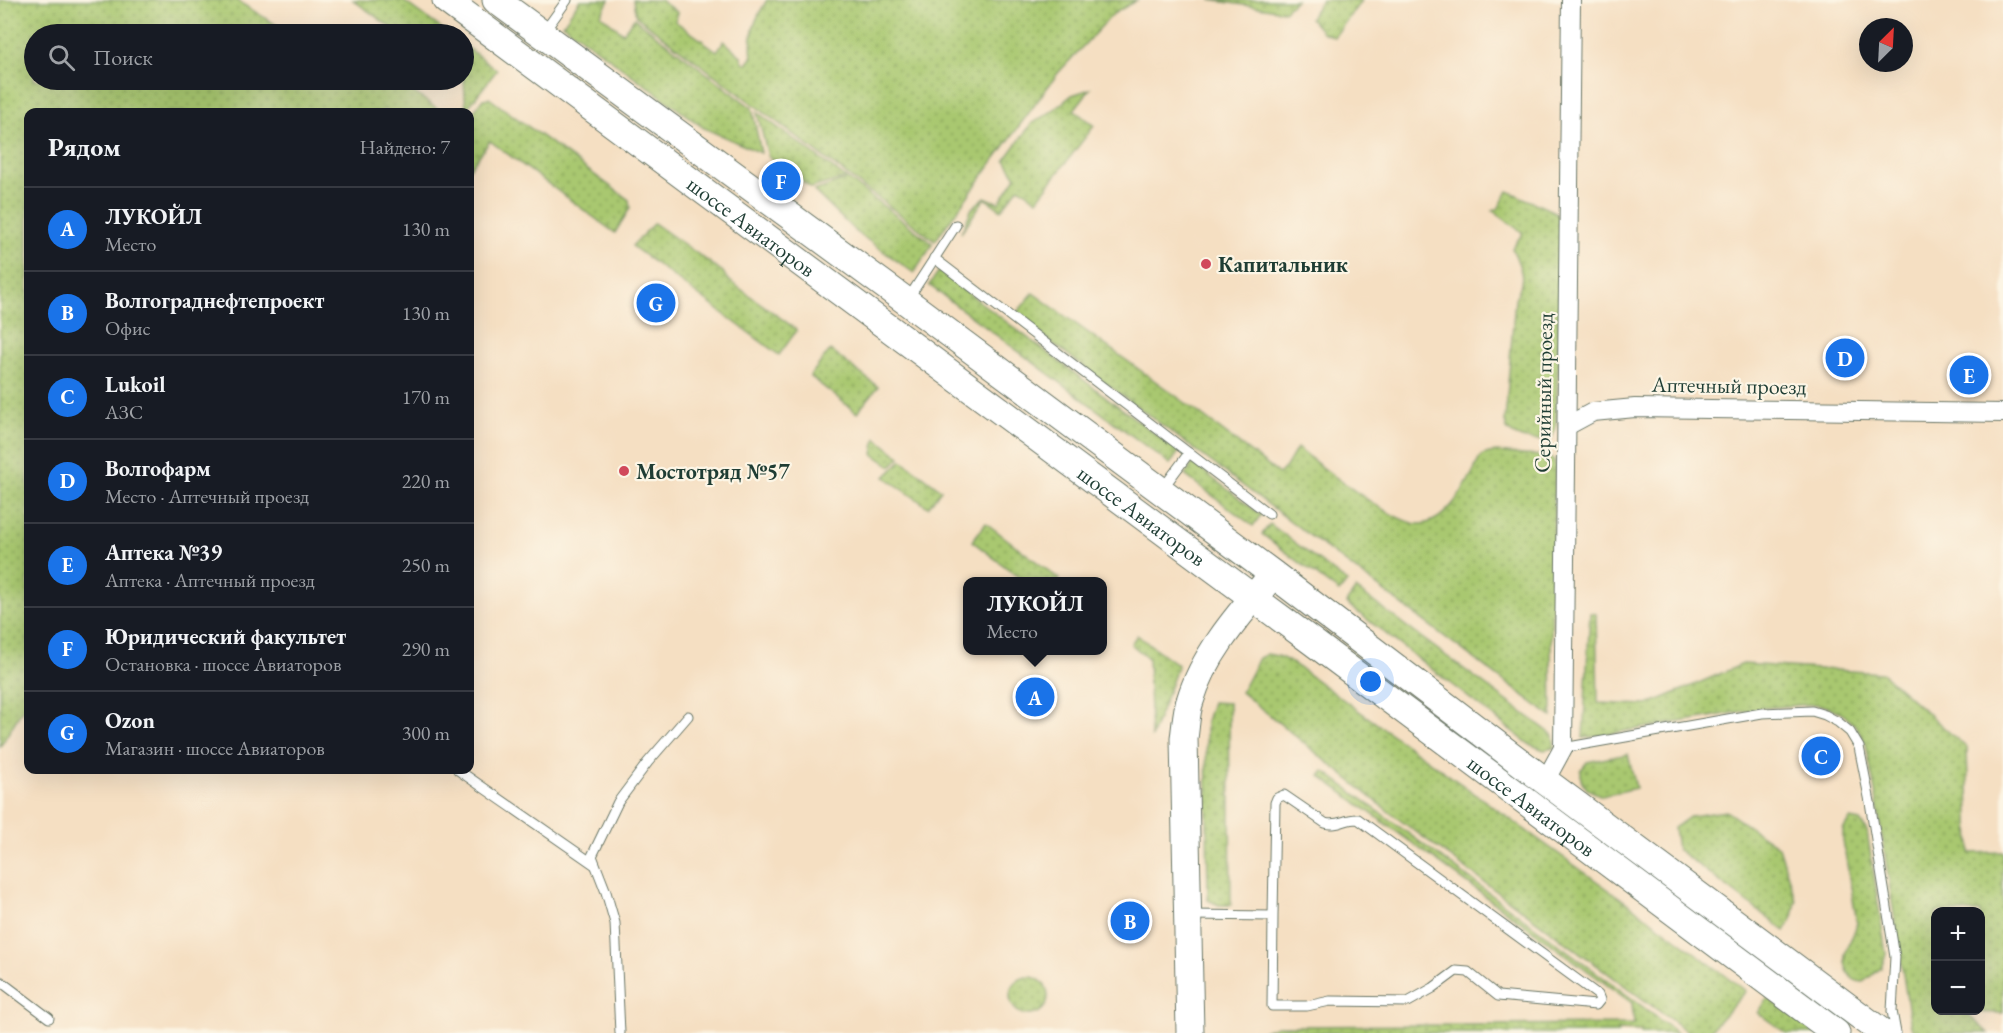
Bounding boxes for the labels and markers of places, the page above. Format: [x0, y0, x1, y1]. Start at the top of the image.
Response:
pin: F [762, 158, 800, 204]
place label: Капитальник [1218, 250, 1349, 279]
marker: Капитальник [1199, 257, 1213, 271]
pin: G [636, 280, 676, 326]
pin: D [1826, 336, 1864, 380]
pin: E [1950, 352, 1988, 398]
place label: Мостотряд №57 [636, 457, 790, 486]
marker: Мостотряд №57 [617, 464, 631, 478]
pin: A [1016, 674, 1054, 720]
pin: C [1802, 734, 1840, 778]
pin: B [1110, 898, 1150, 944]

